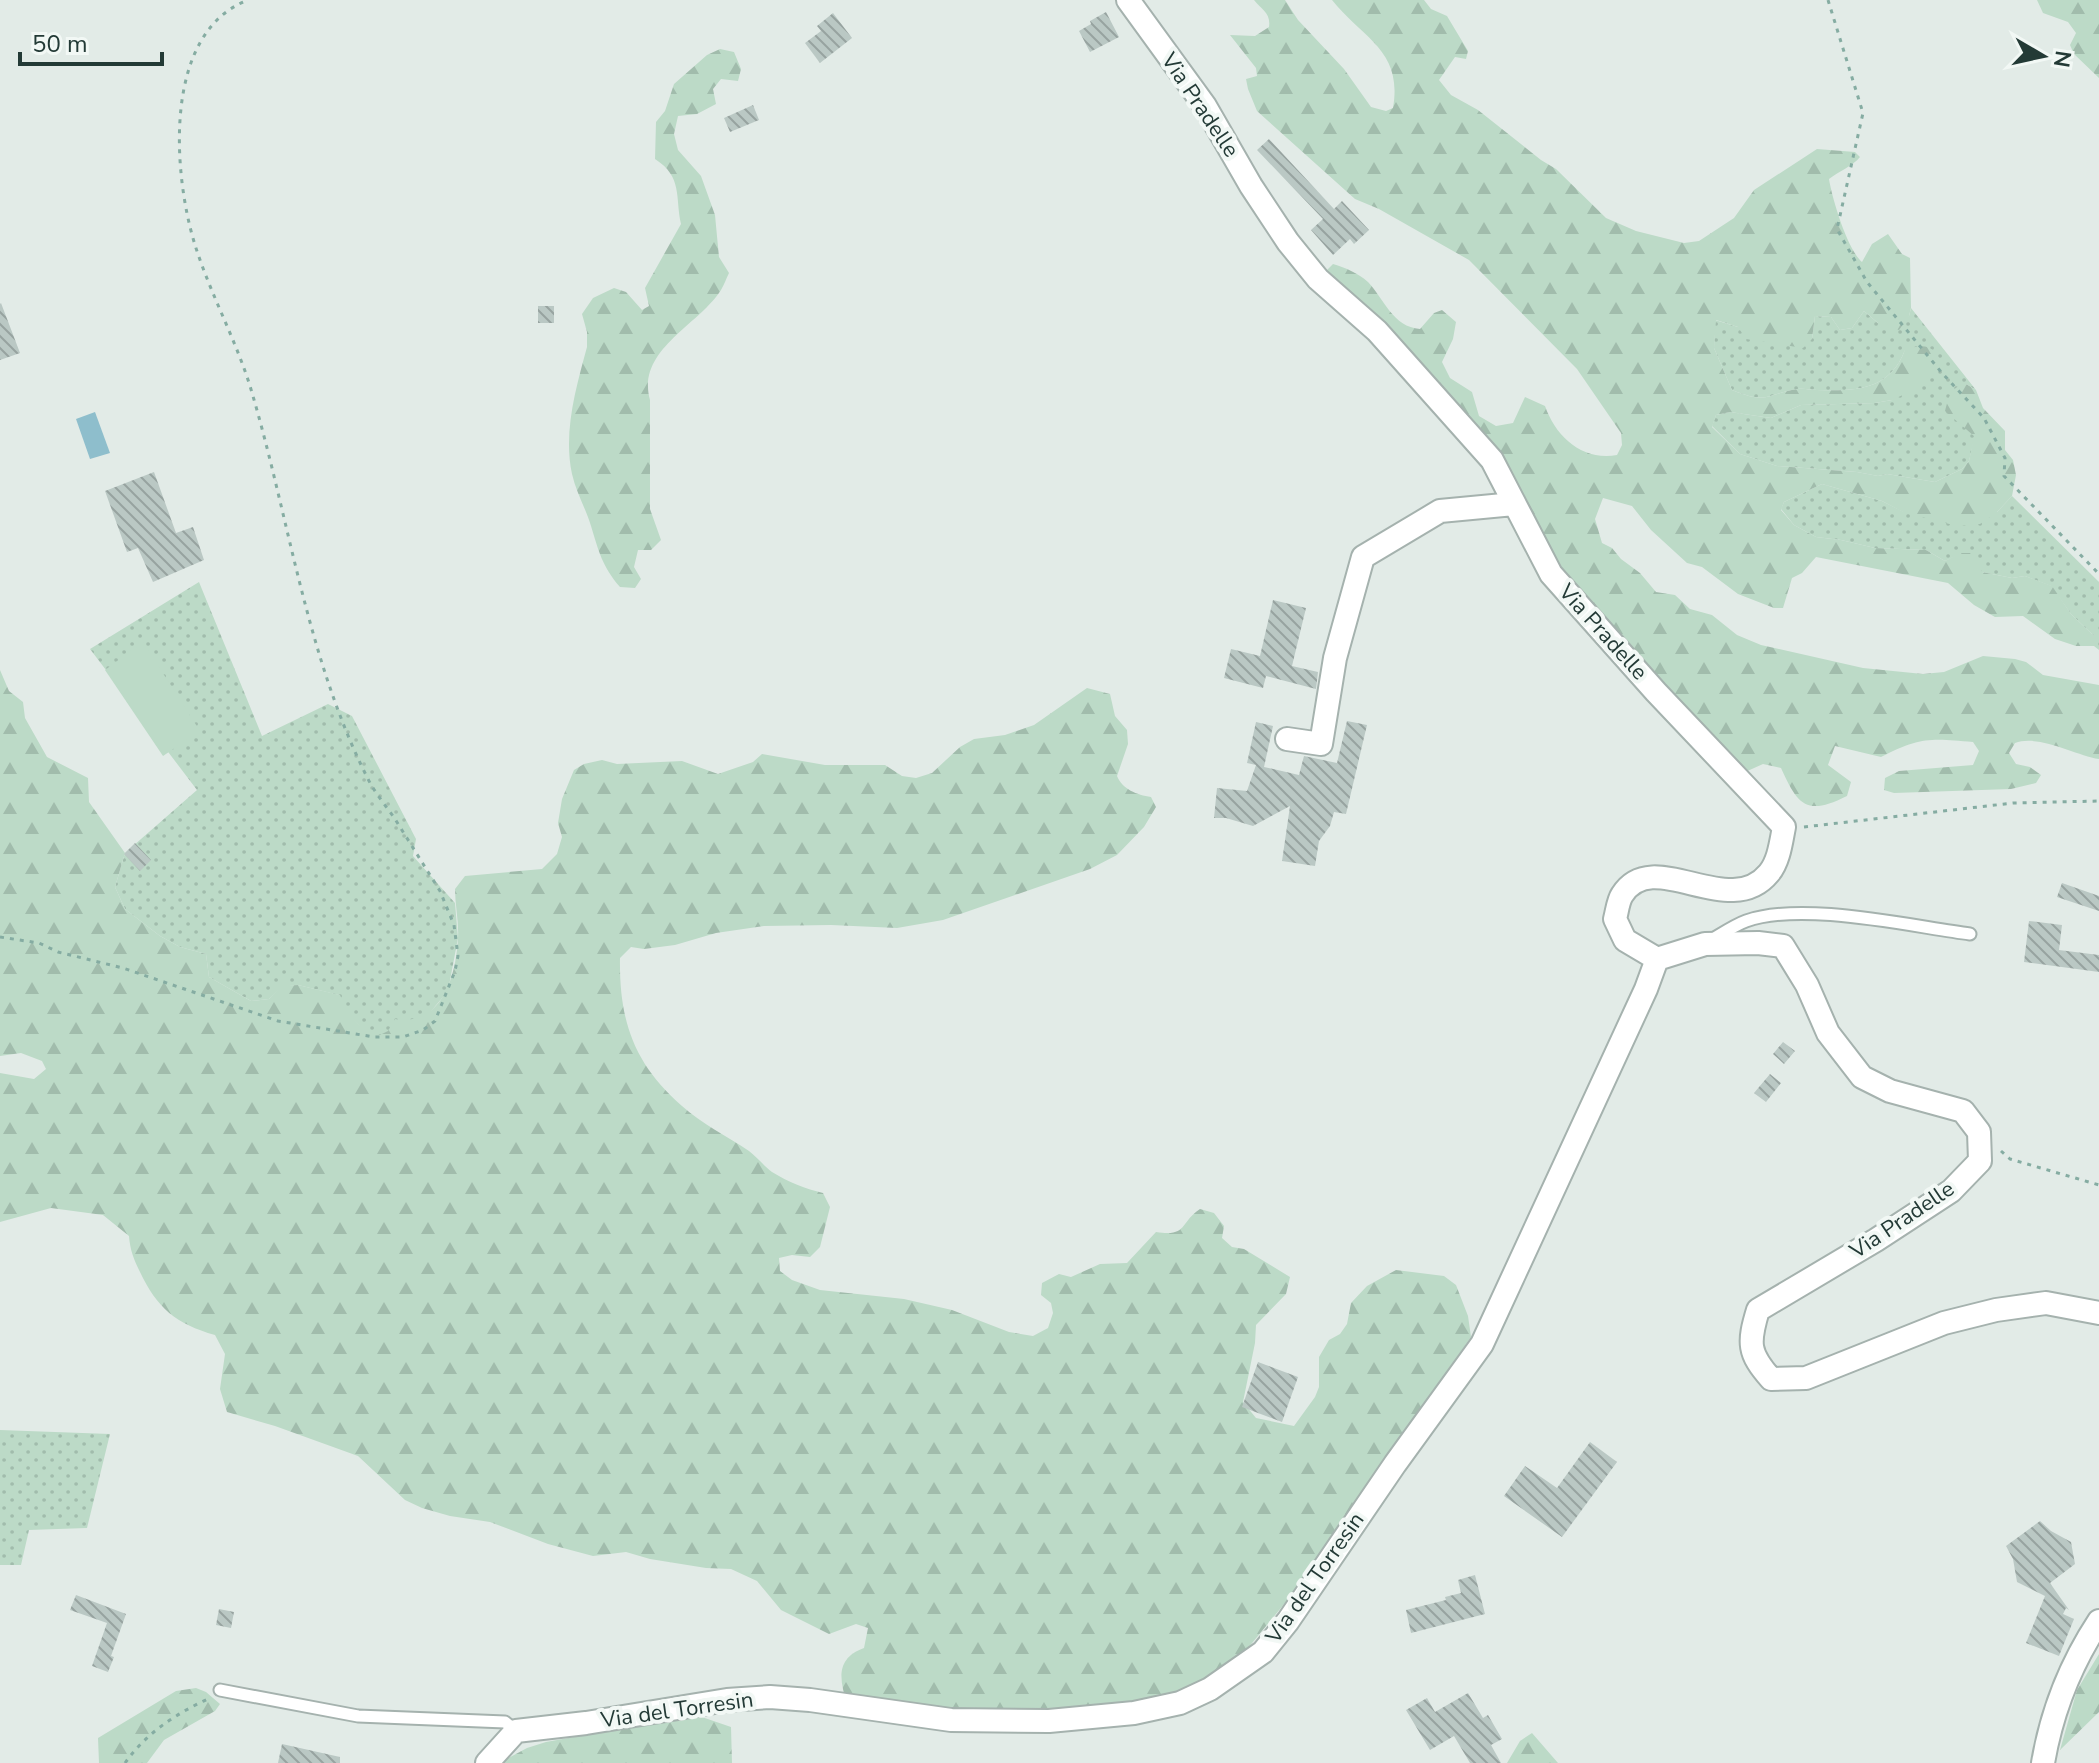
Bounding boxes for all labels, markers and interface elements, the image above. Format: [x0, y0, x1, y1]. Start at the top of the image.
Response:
scale bar [20, 16, 162, 66]
north arrow [2003, 16, 2083, 96]
text: 50 m [32, 28, 88, 60]
street label: Via Pradelle [1153, 46, 1246, 163]
text: N [2046, 48, 2078, 69]
street label: Via Pradelle [1551, 577, 1654, 687]
street label: Via Pradelle [1843, 1174, 1960, 1267]
street label: Via del Torresin [1258, 1506, 1371, 1650]
street label: Via del Torresin [598, 1684, 755, 1736]

